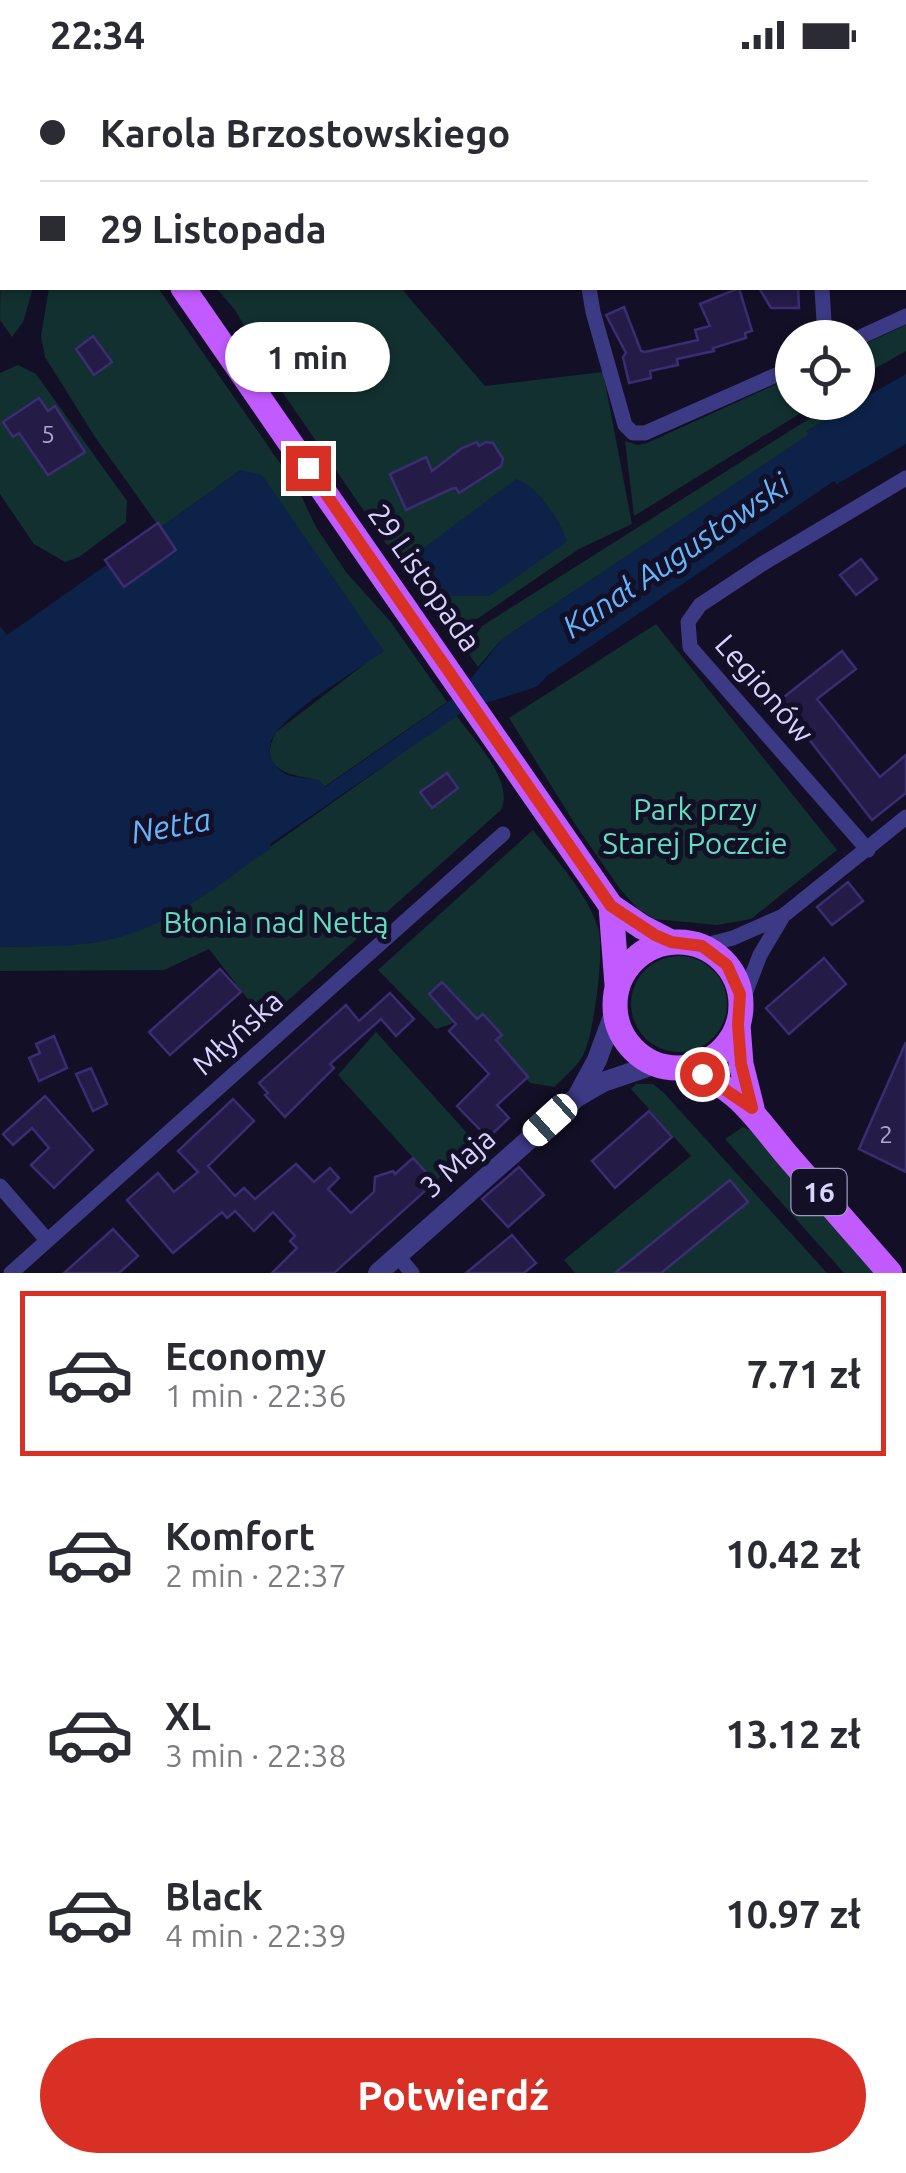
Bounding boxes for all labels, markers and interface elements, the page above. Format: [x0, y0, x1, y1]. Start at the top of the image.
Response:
text: 22:34 [50, 14, 145, 56]
text: Karola Brzostowskiego [100, 112, 510, 154]
text: 29 Listopada [100, 208, 327, 250]
map controls [775, 320, 875, 420]
button: locate [775, 320, 875, 420]
callout: 1 min [226, 323, 390, 393]
text: 1 min [267, 339, 348, 375]
house number: 5 [41, 420, 55, 448]
route end [286, 446, 331, 491]
water label: Kanał Augustowski [555, 465, 797, 644]
street label: 29 Listopada [362, 497, 488, 657]
street label: Legionów [709, 627, 821, 749]
park label: Park przy Starej Poczcie [602, 792, 788, 860]
water label: Netta [128, 800, 214, 850]
park label: Błonia nad Nettą [163, 905, 389, 939]
street label: Młyńska [185, 983, 289, 1081]
route start [680, 1052, 725, 1097]
car [518, 1089, 582, 1151]
house number: 2 [879, 1120, 893, 1148]
street label: 3 Maja [413, 1121, 502, 1204]
road number: 16 [792, 1169, 846, 1215]
icon: car [45, 1329, 135, 1419]
text: Economy [165, 1335, 326, 1377]
text: 7.71 zł [747, 1353, 861, 1395]
text: 1 min · 22:36 [165, 1377, 347, 1413]
icon: car [45, 1509, 135, 1599]
text: Komfort [165, 1515, 315, 1557]
text: 10.42 zł [725, 1533, 861, 1575]
text: 2 min · 22:37 [165, 1557, 347, 1593]
icon: car [45, 1689, 135, 1779]
text: XL [165, 1695, 211, 1737]
text: 13.12 zł [725, 1713, 861, 1755]
text: 3 min · 22:38 [165, 1737, 347, 1773]
icon: car [45, 1869, 135, 1959]
text: Black [165, 1875, 263, 1917]
text: 10.97 zł [725, 1893, 861, 1935]
text: 4 min · 22:39 [165, 1917, 347, 1953]
button: Potwierdź [40, 2038, 866, 2153]

